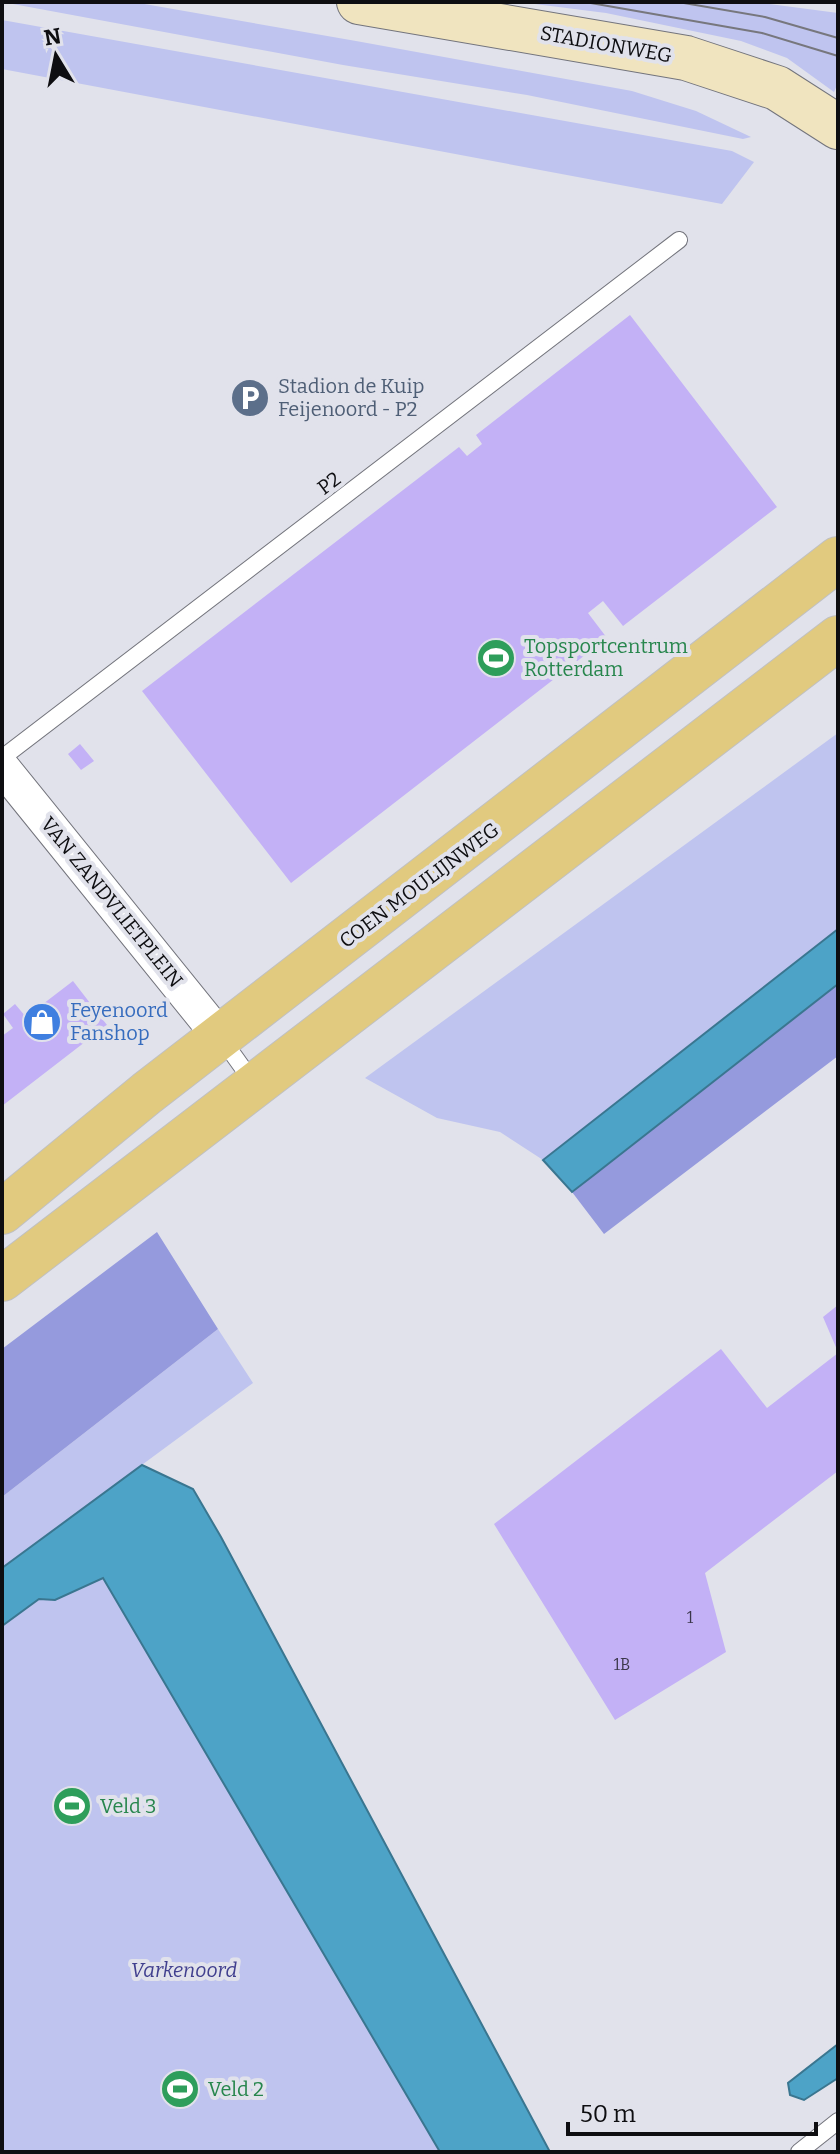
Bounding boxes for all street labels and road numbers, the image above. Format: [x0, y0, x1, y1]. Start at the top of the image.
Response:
street label: STADIONWEG [538, 21, 674, 67]
street label: P2 [313, 467, 345, 499]
street label: VAN ZANDVLIETPLEIN [36, 812, 188, 992]
street label: COEN MOULIJNWEG [334, 817, 504, 953]

